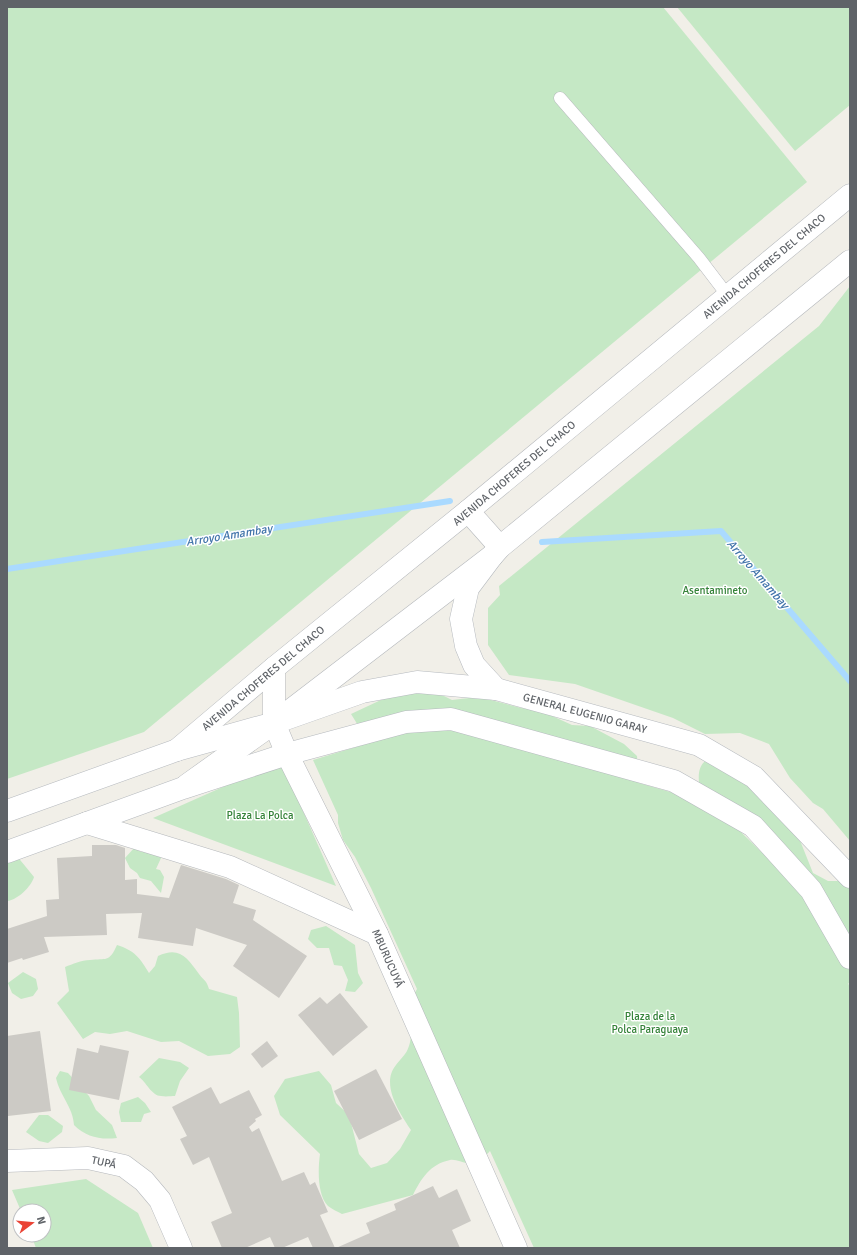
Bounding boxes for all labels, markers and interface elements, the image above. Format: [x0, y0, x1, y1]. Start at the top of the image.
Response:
street label: AVENIDA CHOFERES DEL CHACO [700, 211, 828, 322]
street label: AVENIDA CHOFERES DEL CHACO [450, 418, 578, 529]
water label: Arroyo Amambay [185, 521, 274, 550]
water label: Arroyo Amambay [724, 537, 793, 613]
park label: Asentamineto [682, 584, 748, 597]
street label: AVENIDA CHOFERES DEL CHACO [199, 623, 327, 734]
street label: GENERAL EUGENIO GARAY [522, 691, 649, 736]
park label: Plaza La Polca [226, 809, 294, 822]
street label: MBURUCUYÁ [369, 927, 407, 990]
park label: Plaza de la Polca Paraguaya [612, 1010, 689, 1036]
street label: TUPÁ [90, 1153, 118, 1172]
north arrow [12, 1203, 52, 1243]
text: N [34, 1215, 48, 1226]

